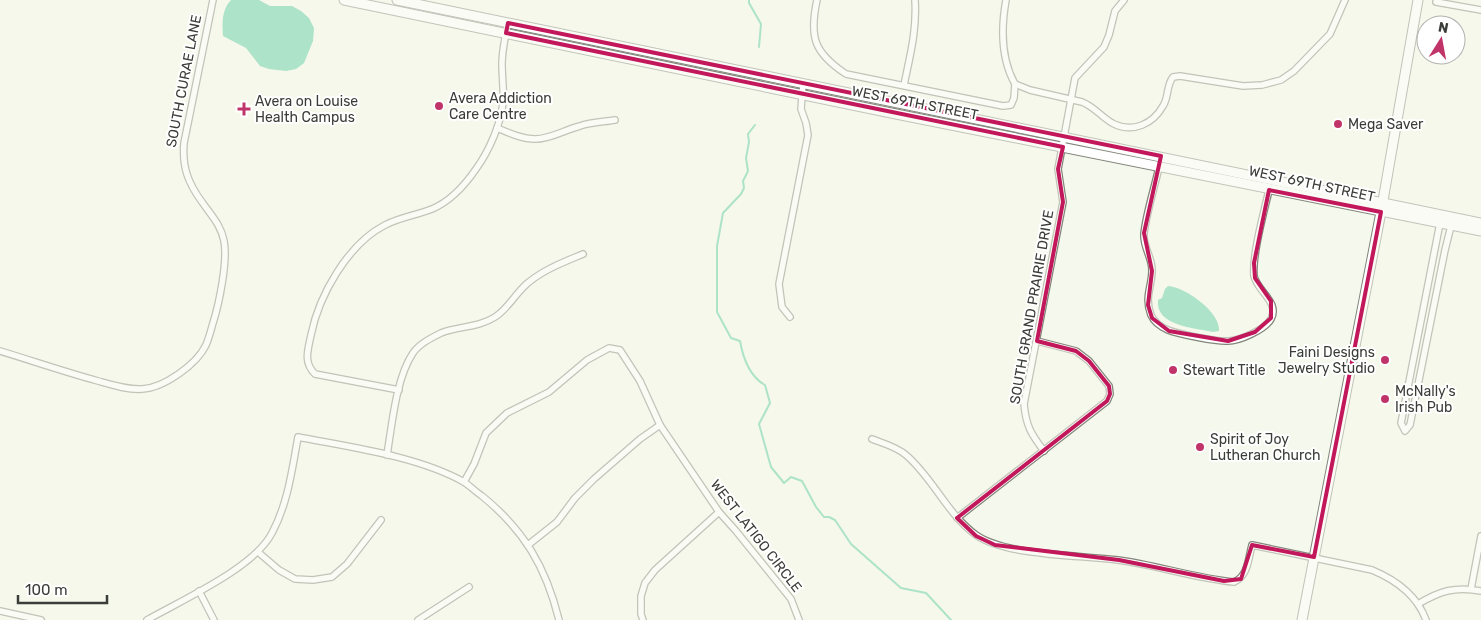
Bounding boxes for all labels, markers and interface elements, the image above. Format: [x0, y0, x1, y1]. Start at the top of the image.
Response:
street label: SOUTH CURAE LANE [163, 13, 205, 149]
north arrow [1416, 15, 1466, 65]
text: N [1437, 18, 1450, 37]
street label: WEST 69TH STREET [850, 82, 980, 124]
place label: Avera Addiction Care Centre [449, 90, 552, 123]
place label: Avera on Louise Health Campus [255, 93, 358, 126]
marker: Avera Addiction Care Centre [433, 100, 445, 112]
marker: Avera on Louise Health Campus [237, 102, 251, 116]
place label: Mega Saver [1348, 116, 1424, 133]
marker: Mega Saver [1332, 118, 1344, 130]
street label: WEST 69TH STREET [1247, 162, 1377, 206]
street label: SOUTH GRAND PRAIRIE DRIVE [1007, 209, 1057, 405]
place label: Faini Designs Jewelry Studio [1278, 344, 1375, 377]
marker: Faini Designs Jewelry Studio [1379, 354, 1391, 366]
place label: Stewart Title [1183, 362, 1266, 379]
marker: Stewart Title [1167, 364, 1179, 376]
place label: McNally's Irish Pub [1395, 383, 1456, 416]
marker: McNally's Irish Pub [1379, 393, 1391, 405]
place label: Spirit of Joy Lutheran Church [1210, 431, 1321, 464]
marker: Spirit of Joy Lutheran Church [1194, 441, 1206, 453]
street label: WEST LATIGO CIRCLE [707, 476, 805, 596]
scale bar [18, 572, 106, 604]
text: 100 m [25, 581, 67, 599]

